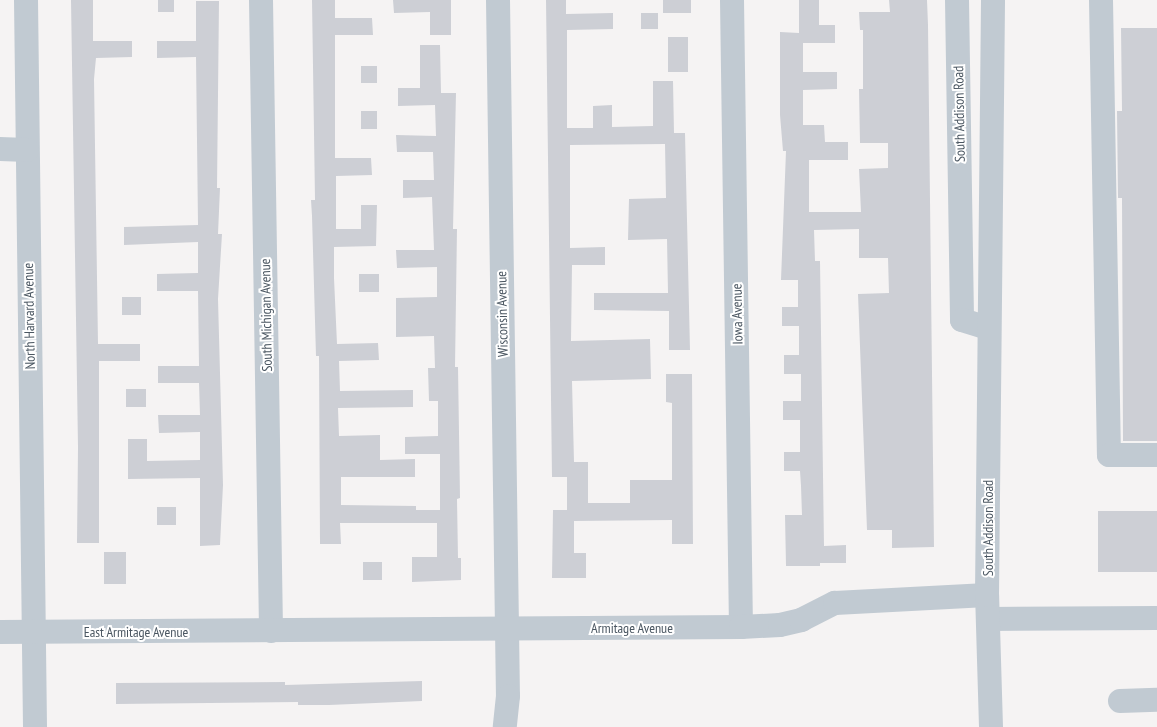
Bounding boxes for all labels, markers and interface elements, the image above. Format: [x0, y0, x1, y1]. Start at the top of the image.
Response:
street label: South Addison Road [950, 66, 968, 162]
street label: South Michigan Avenue [257, 258, 275, 372]
street label: North Harvard Avenue [20, 262, 38, 370]
street label: Wisconsin Avenue [493, 271, 511, 357]
street label: Iowa Avenue [728, 283, 746, 345]
street label: South Addison Road [980, 480, 996, 576]
street label: Armitage Avenue [591, 620, 673, 636]
street label: East Armitage Avenue [83, 624, 189, 640]

